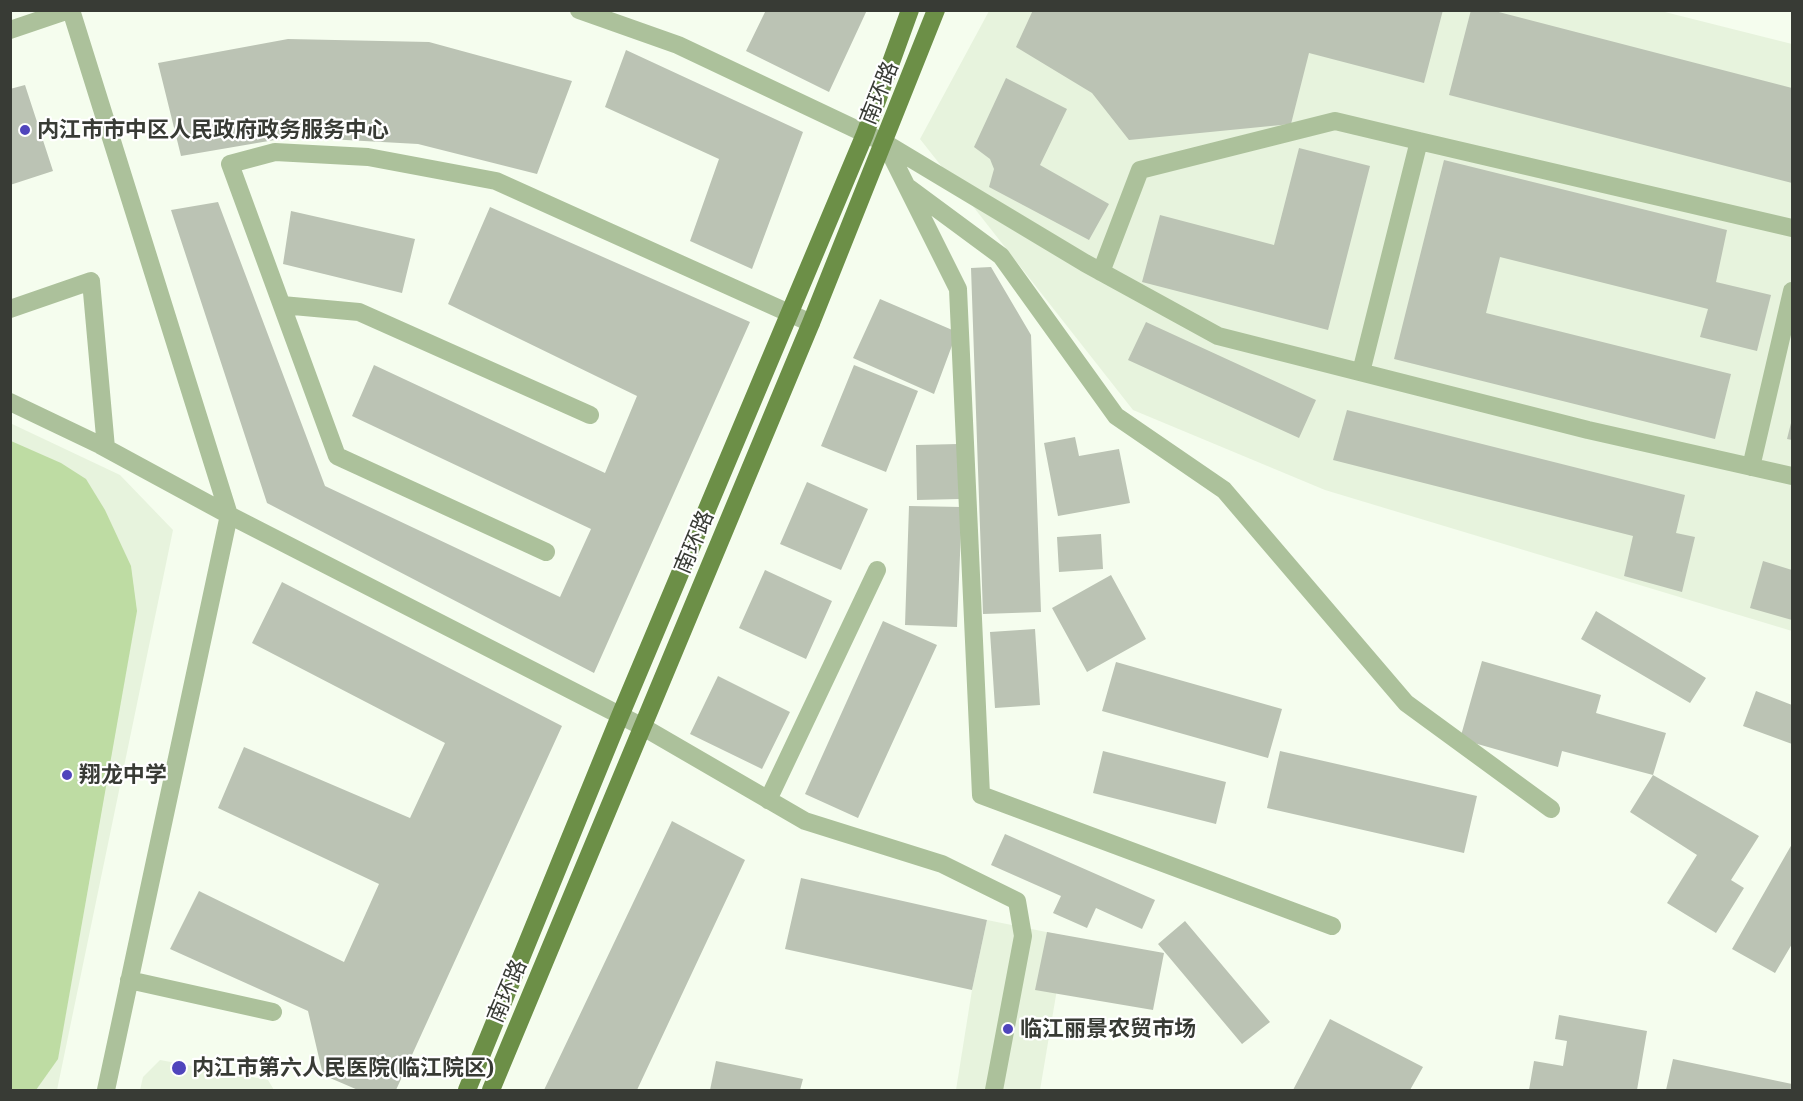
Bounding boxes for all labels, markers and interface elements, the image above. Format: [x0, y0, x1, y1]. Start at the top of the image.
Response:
street label: 南环路 [854, 57, 904, 129]
place label: 内江市市中区人民政府政务服务中心 [37, 117, 389, 143]
marker: 内江市市中区人民政府政务服务中心 [18, 123, 32, 137]
street label: 南环路 [669, 506, 719, 578]
place label: 翔龙中学 [79, 762, 167, 788]
marker: 翔龙中学 [60, 768, 74, 782]
street label: 南环路 [482, 955, 532, 1027]
place label: 临江丽景农贸市场 [1020, 1016, 1196, 1042]
marker: 临江丽景农贸市场 [1001, 1022, 1015, 1036]
place label: 内江市第六人民医院(临江院区) [192, 1055, 494, 1081]
marker: 内江市第六人民医院(临江院区) [170, 1059, 188, 1077]

